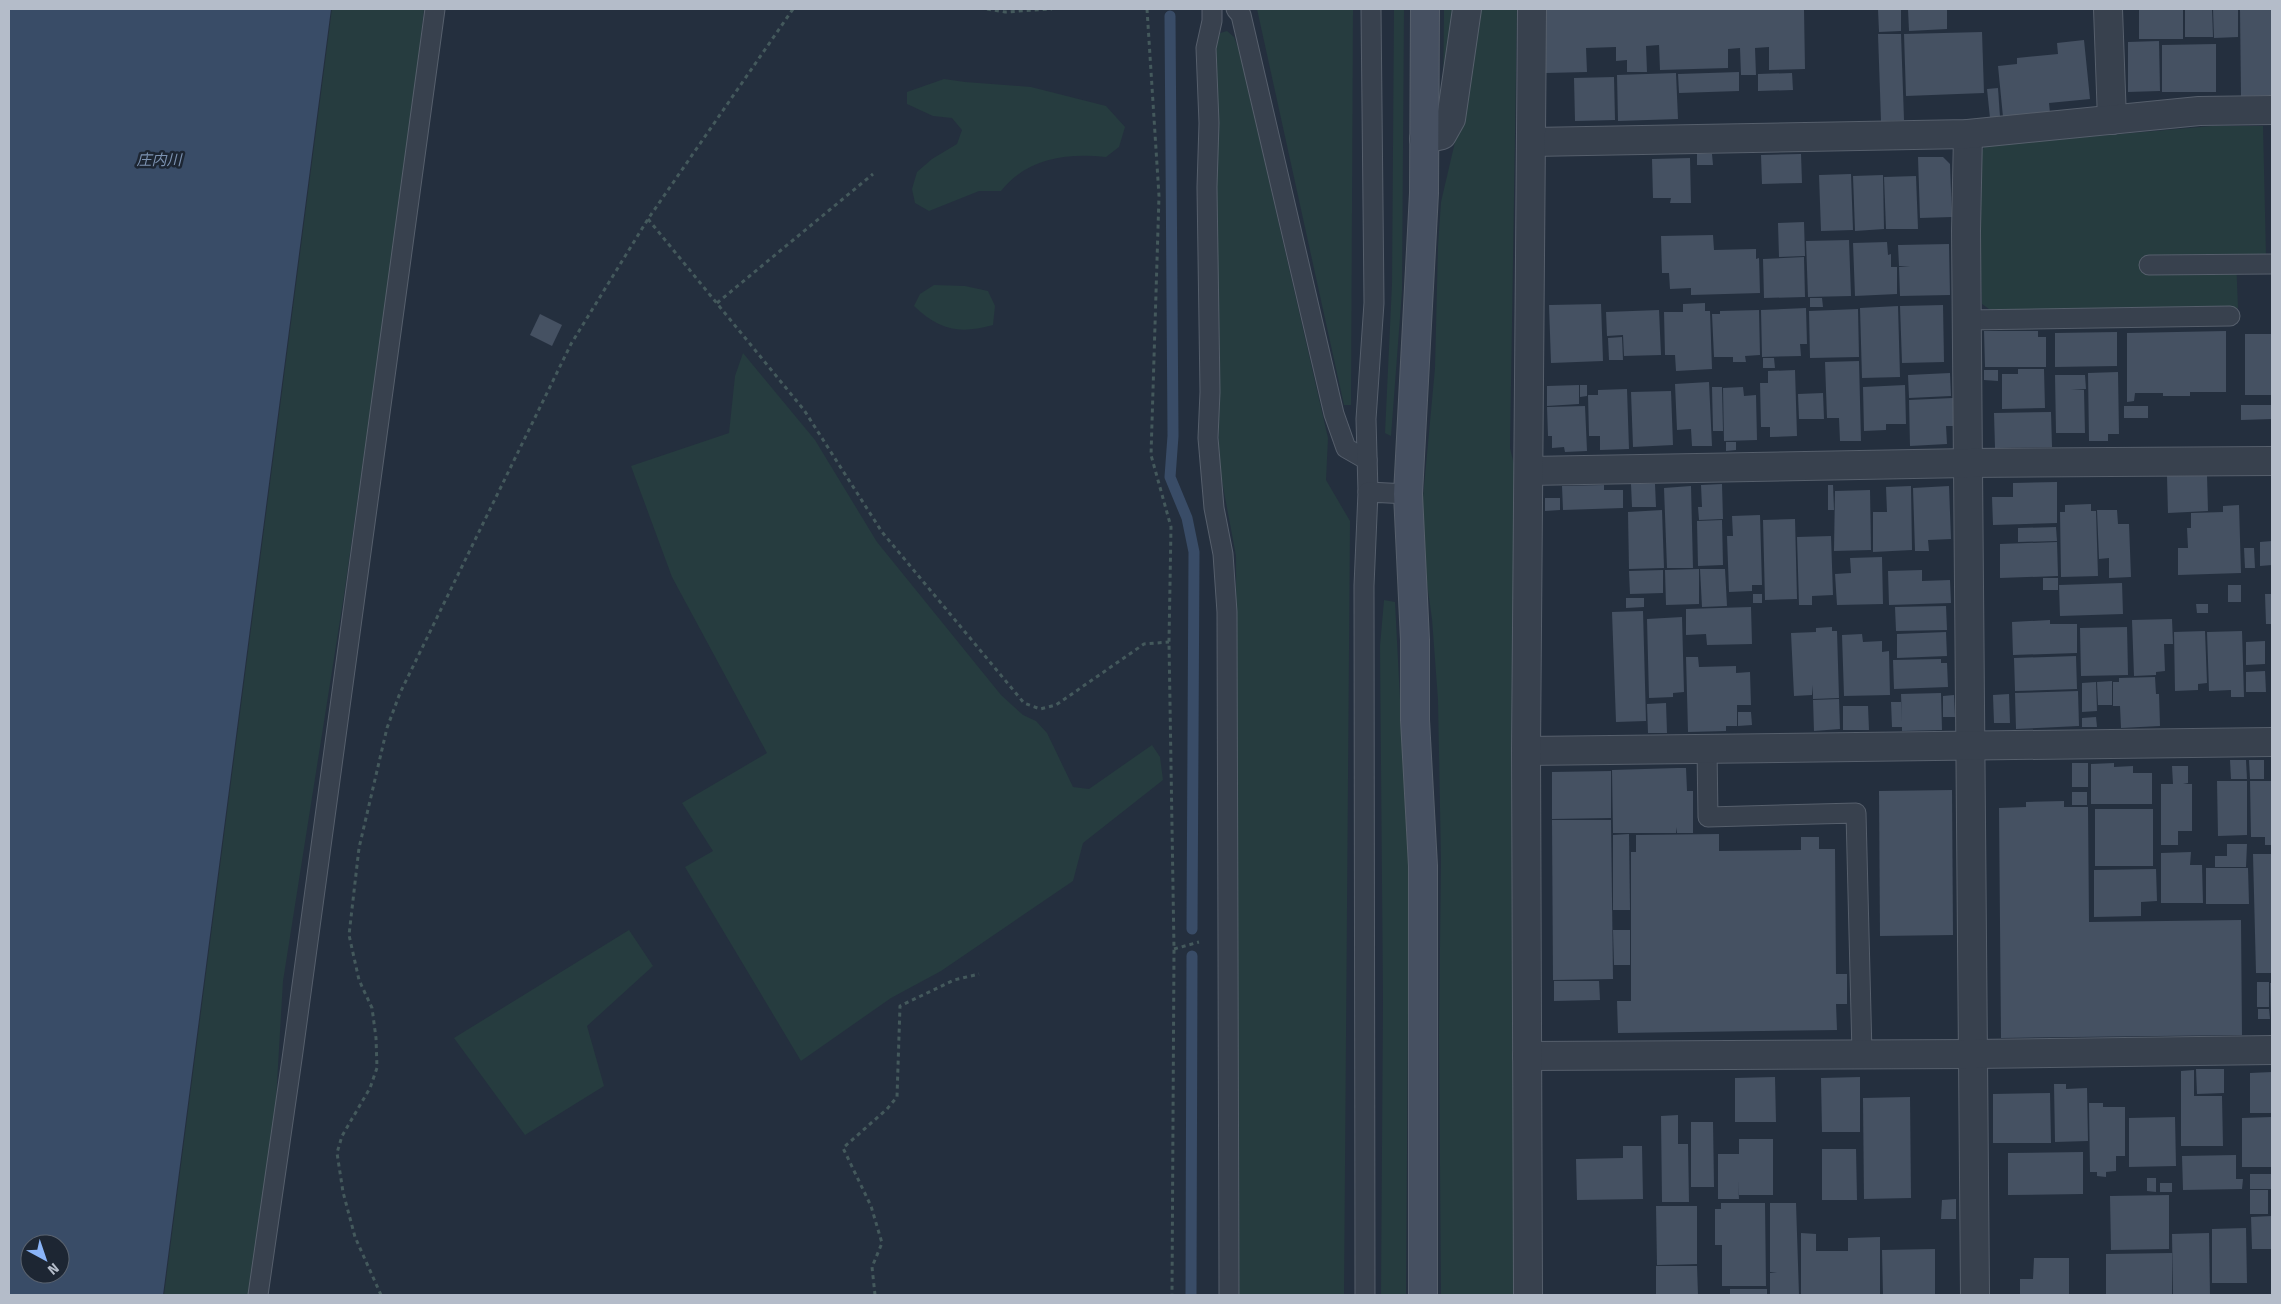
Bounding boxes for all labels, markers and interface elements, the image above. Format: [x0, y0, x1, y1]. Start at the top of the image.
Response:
water label: 庄内川 [136, 151, 183, 169]
north arrow [20, 1234, 70, 1284]
text: N [44, 1259, 62, 1278]

